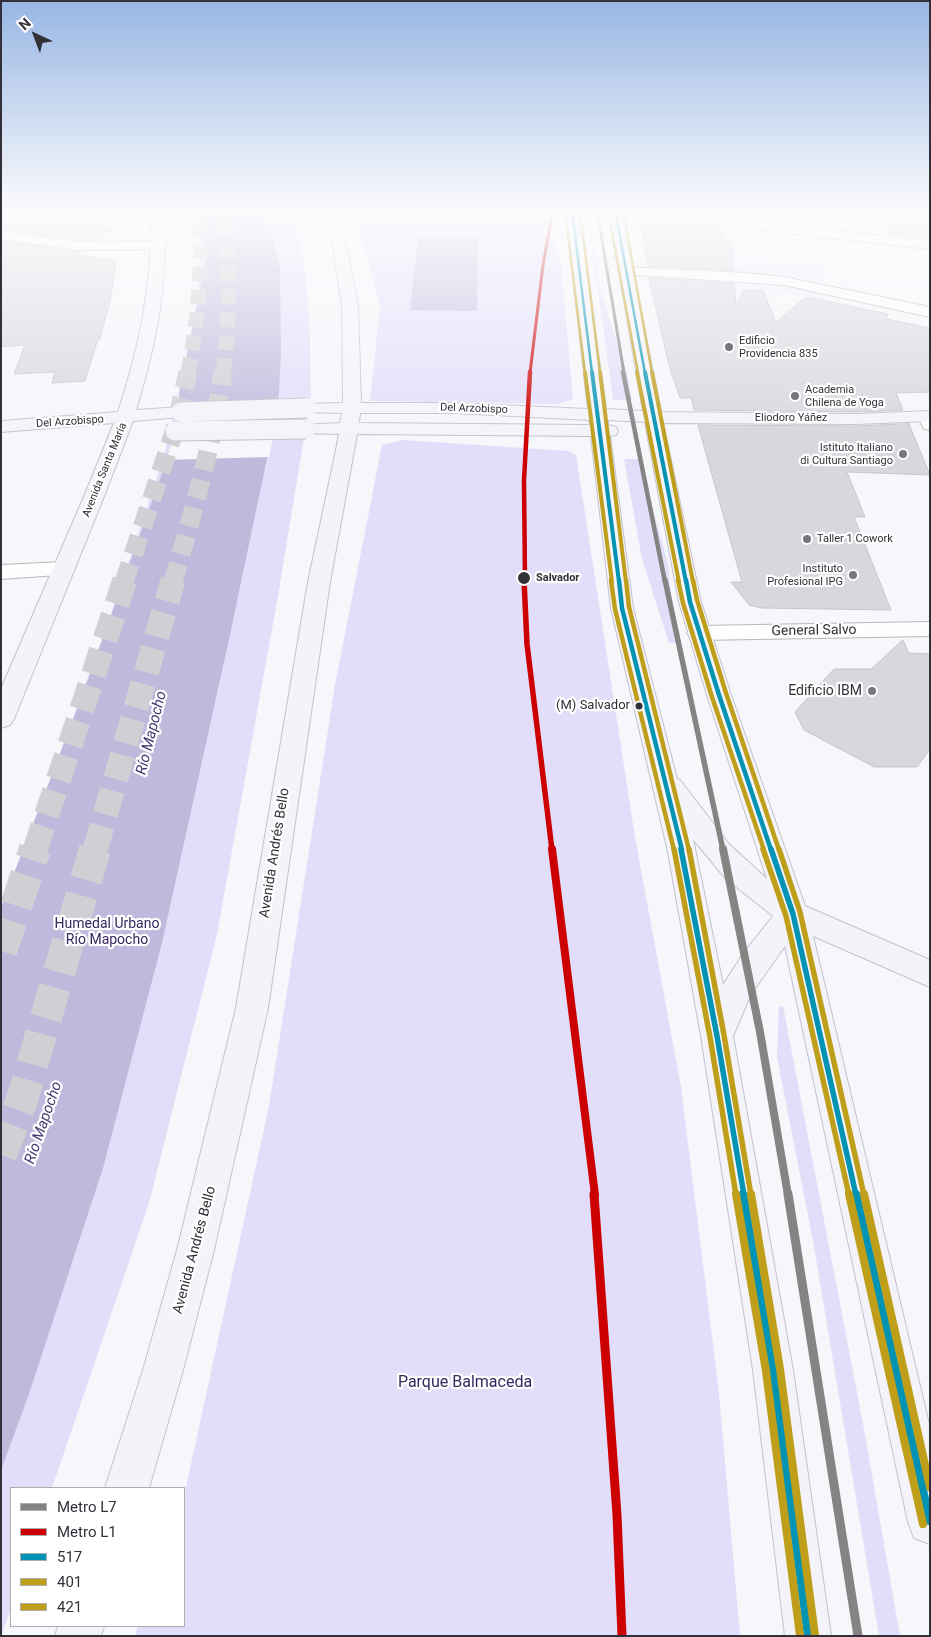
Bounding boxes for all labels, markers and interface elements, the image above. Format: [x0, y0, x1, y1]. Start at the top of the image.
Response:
north arrow [10, 10, 60, 60]
text: N [16, 15, 34, 33]
place label: Edificio Providencia 835 [739, 334, 818, 360]
marker: Edificio Providencia 835 [723, 341, 735, 353]
place label: Academia Chilena de Yoga [805, 383, 884, 409]
marker: Academia Chilena de Yoga [789, 390, 801, 402]
street label: Del Arzobispo [440, 401, 508, 417]
street label: Eliodoro Yáñez [755, 411, 827, 425]
street label: Del Arzobispo [36, 413, 104, 431]
street label: Avenida Santa María [80, 421, 130, 519]
place label: Istituto Italiano di Cultura Santiago [800, 441, 893, 467]
marker: Istituto Italiano di Cultura Santiago [897, 448, 909, 460]
place label: Taller 1 Cowork [817, 532, 893, 546]
marker: Taller 1 Cowork [801, 533, 813, 545]
place label: Instituto Profesional IPG [767, 562, 843, 588]
marker: Instituto Profesional IPG [847, 569, 859, 581]
marker: Salvador [516, 570, 532, 586]
place label: Salvador [536, 571, 579, 585]
street label: General Salvo [771, 622, 857, 640]
place label: Edificio IBM [788, 683, 862, 699]
marker: Edificio IBM [866, 685, 878, 697]
water label: Río Mapocho [133, 689, 171, 777]
place label: (M) Salvador [556, 698, 630, 714]
marker: (M) Salvador [634, 701, 644, 711]
street label: Avenida Andrés Bello [256, 787, 294, 919]
park label: Humedal Urbano Río Mapocho [55, 916, 159, 949]
water label: Río Mapocho [22, 1080, 66, 1166]
street label: Avenida Andrés Bello [170, 1184, 220, 1316]
park label: Parque Balmaceda [398, 1373, 532, 1393]
legend [10, 1487, 185, 1627]
text: Metro L7 [57, 1498, 117, 1516]
text: Metro L1 [57, 1523, 117, 1541]
text: 517 [57, 1548, 82, 1566]
text: 401 [57, 1573, 82, 1591]
text: 421 [57, 1598, 82, 1616]

